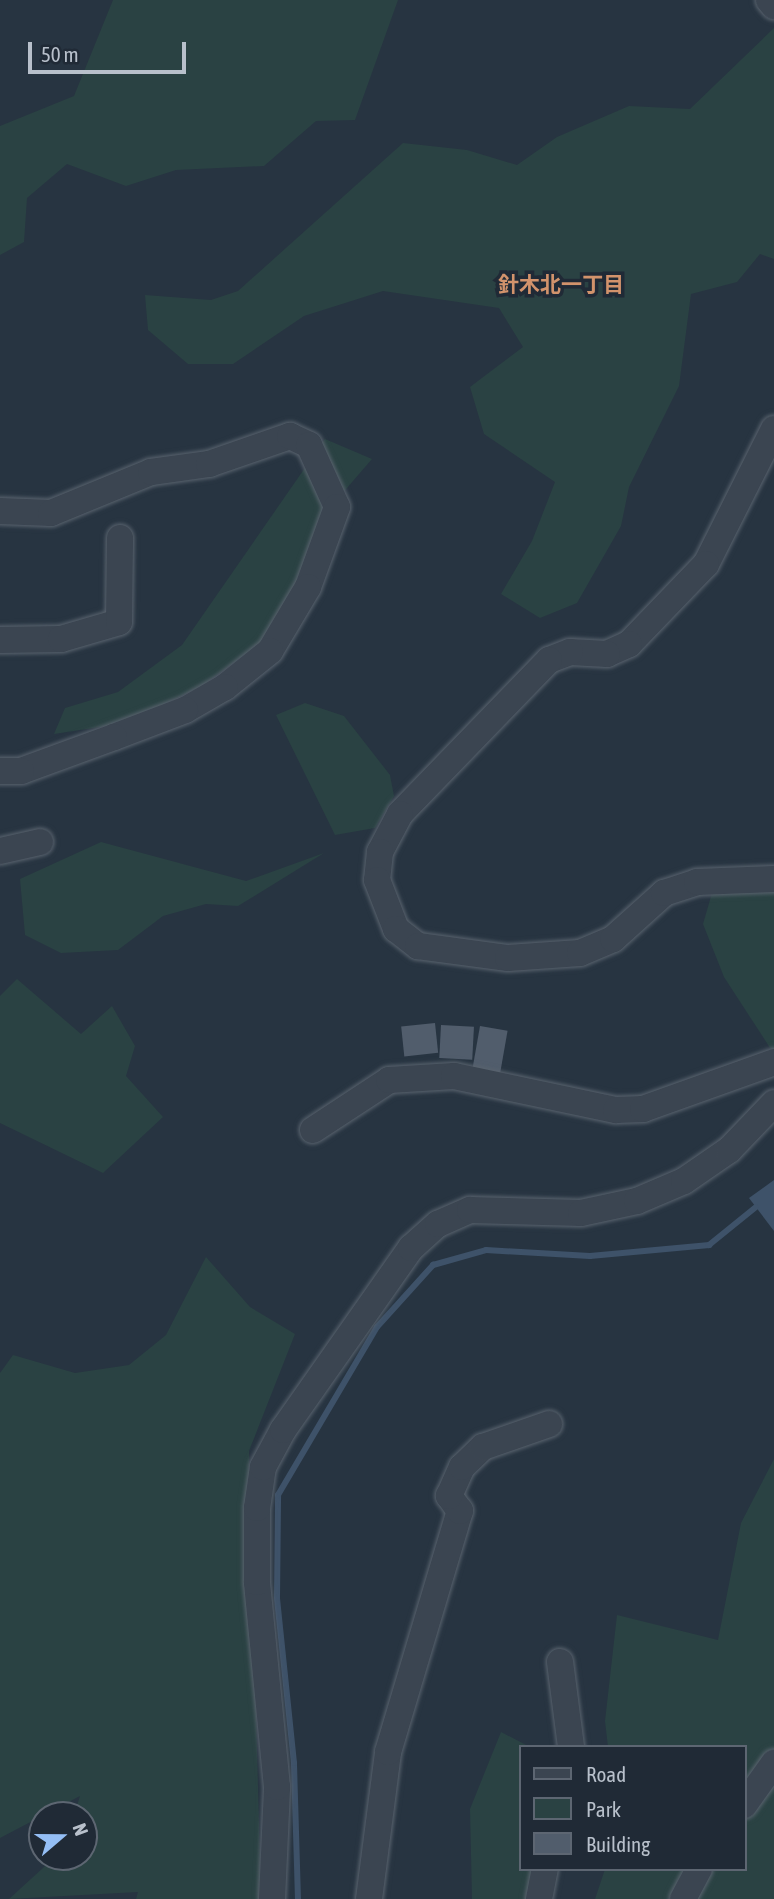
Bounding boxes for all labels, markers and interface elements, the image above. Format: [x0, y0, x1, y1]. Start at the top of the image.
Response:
scale bar [32, 28, 189, 72]
text: 50 m [41, 42, 79, 66]
district label: 針木北一丁目 [498, 271, 624, 297]
legend [518, 1745, 746, 1871]
text: Road [586, 1762, 626, 1786]
text: Park [586, 1797, 621, 1821]
north arrow [28, 1801, 98, 1871]
text: N [69, 1820, 93, 1839]
text: Building [586, 1832, 650, 1856]

